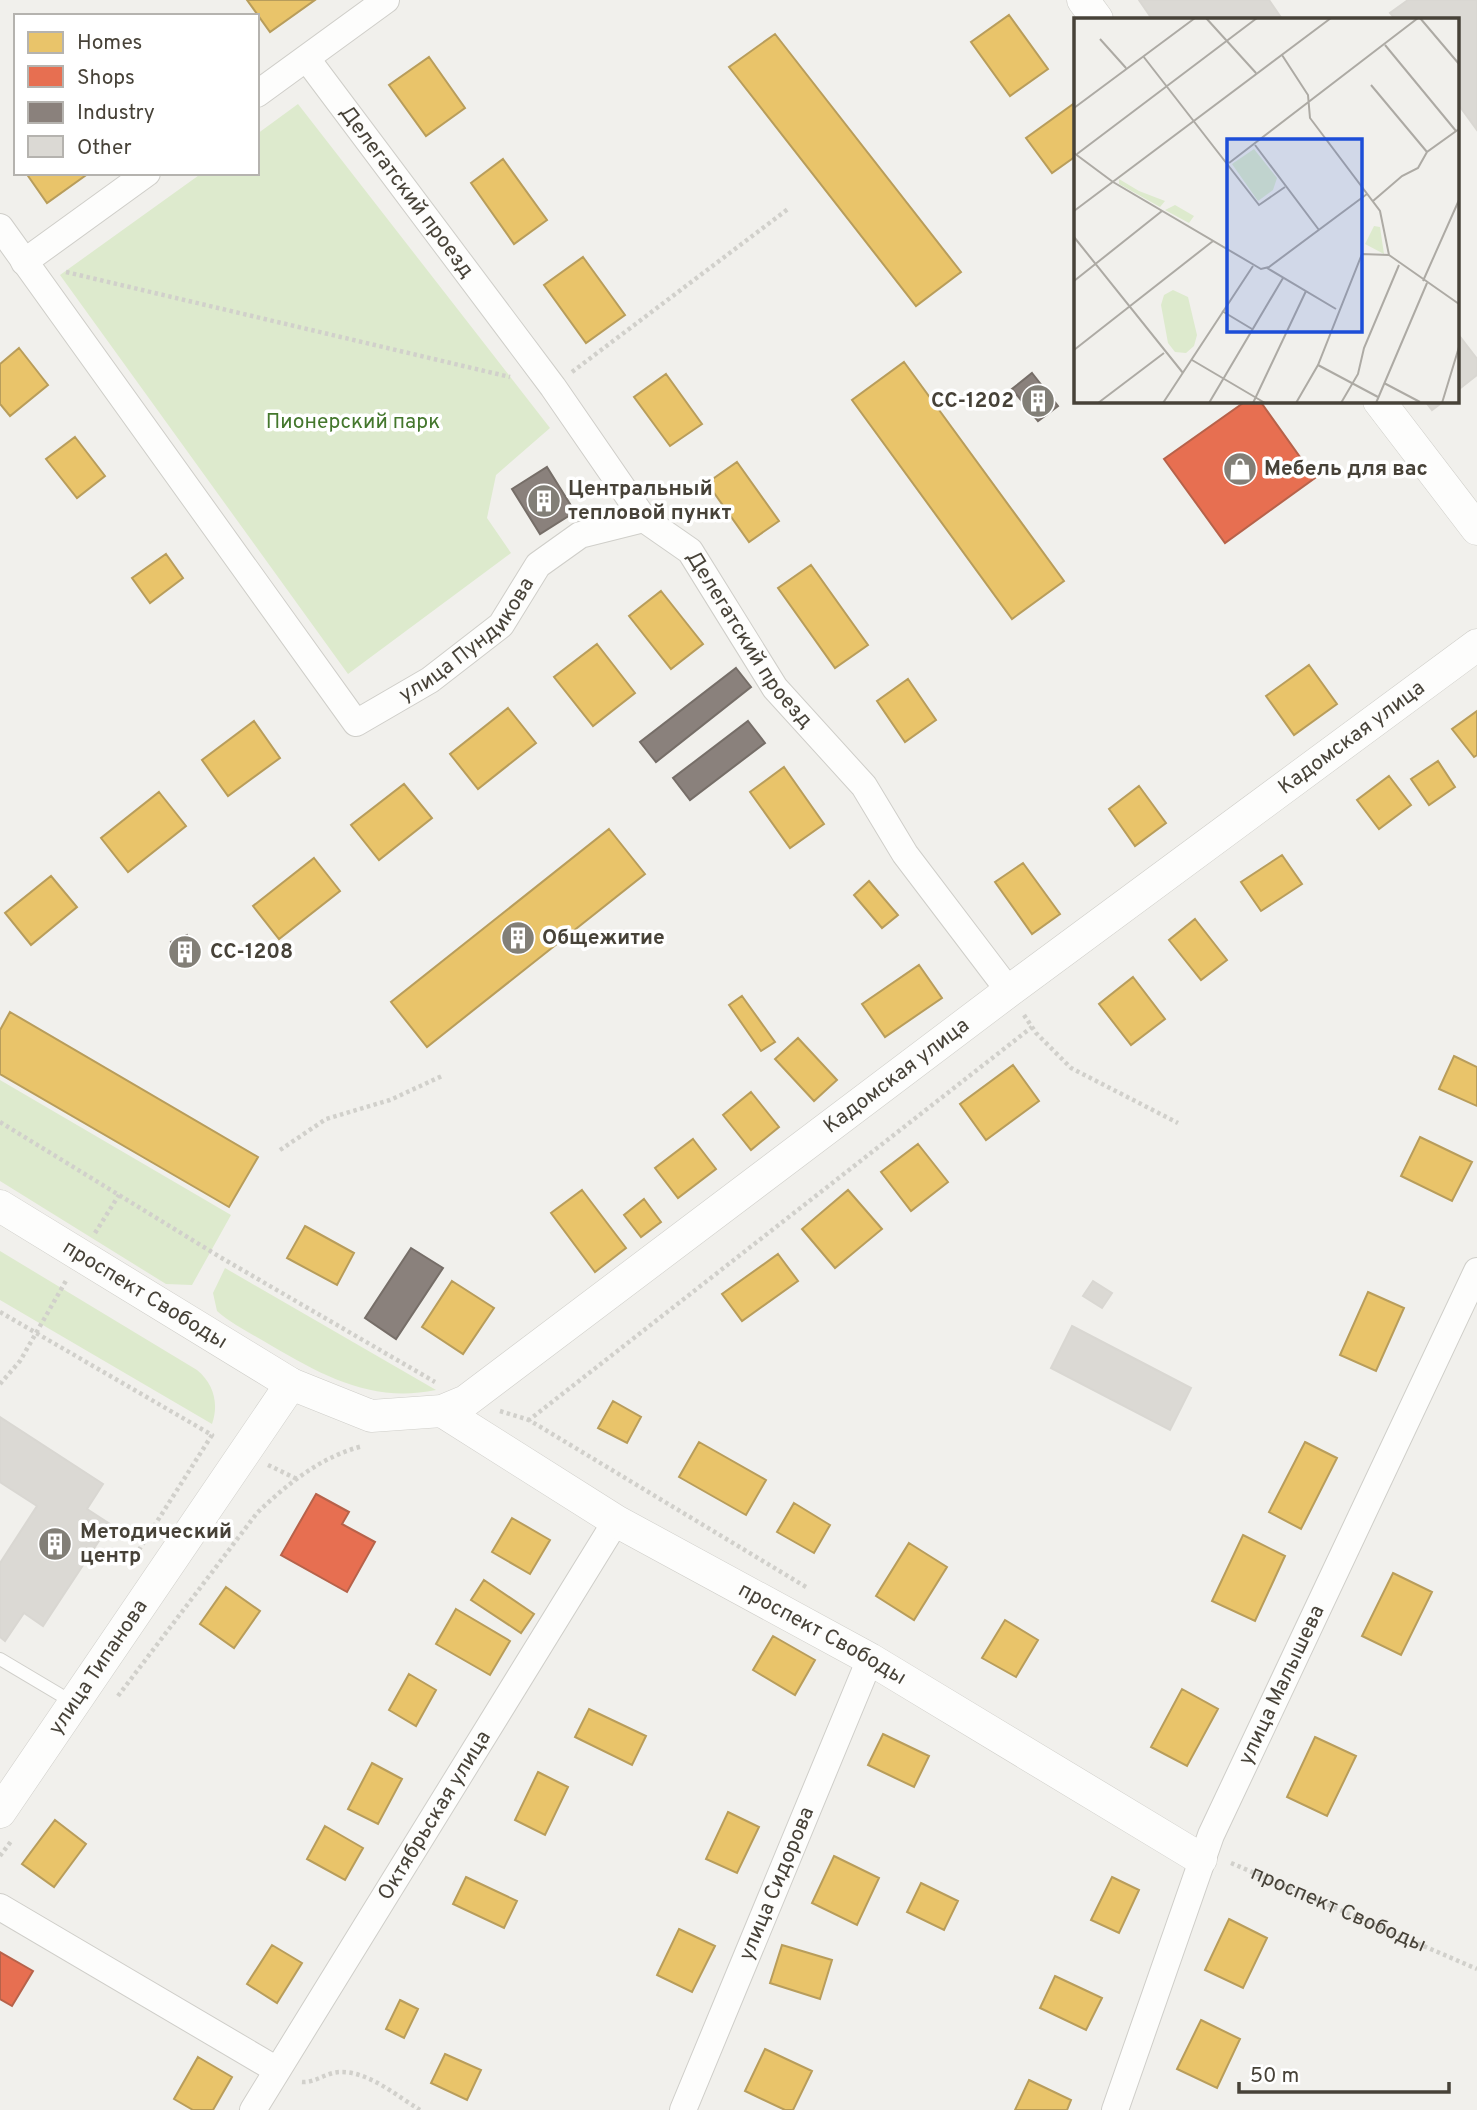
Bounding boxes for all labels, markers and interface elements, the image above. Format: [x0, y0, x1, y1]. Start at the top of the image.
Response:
legend [14, 14, 259, 175]
inset map [1074, 18, 1460, 402]
text: Homes [77, 30, 142, 57]
text: Shops [77, 65, 135, 92]
text: Industry [77, 100, 155, 127]
street label: Делегатский проезд [333, 100, 480, 283]
text: Other [77, 135, 132, 162]
building icon: СС-1202 [1019, 382, 1057, 420]
place label: СС-1202 [931, 388, 1014, 415]
park label: Пионерский парк [266, 409, 440, 436]
shop icon: Мебель для вас [1221, 450, 1259, 488]
place label: Мебель для вас [1264, 456, 1428, 483]
place label: Центральный тепловой пункт [568, 476, 731, 527]
building icon: Центральный тепловой пункт [525, 482, 563, 520]
street label: Делегатский проезд [680, 546, 819, 734]
street label: улица Пундикова [394, 572, 541, 708]
street label: Кадомская улица [1273, 675, 1430, 801]
building icon: Общежитие [499, 919, 537, 957]
place label: Общежитие [542, 925, 665, 952]
building icon: СС-1208 [166, 933, 204, 971]
place label: СС-1208 [210, 939, 293, 966]
street label: Кадомская улица [818, 1012, 975, 1140]
street label: проспект Свободы [58, 1234, 232, 1355]
place label: Методический центр [80, 1519, 232, 1570]
building icon: Методический центр [36, 1525, 74, 1563]
street label: проспект Свободы [733, 1576, 911, 1691]
street label: улица Типанова [43, 1594, 154, 1740]
street label: улица Малышева [1232, 1601, 1331, 1769]
street label: Октябрьская улица [372, 1726, 497, 1905]
street label: улица Сидорова [733, 1803, 821, 1965]
street label: проспект Свободы [1247, 1860, 1430, 1959]
scale bar [1239, 2050, 1449, 2094]
text: 50 m [1250, 2063, 1299, 2090]

